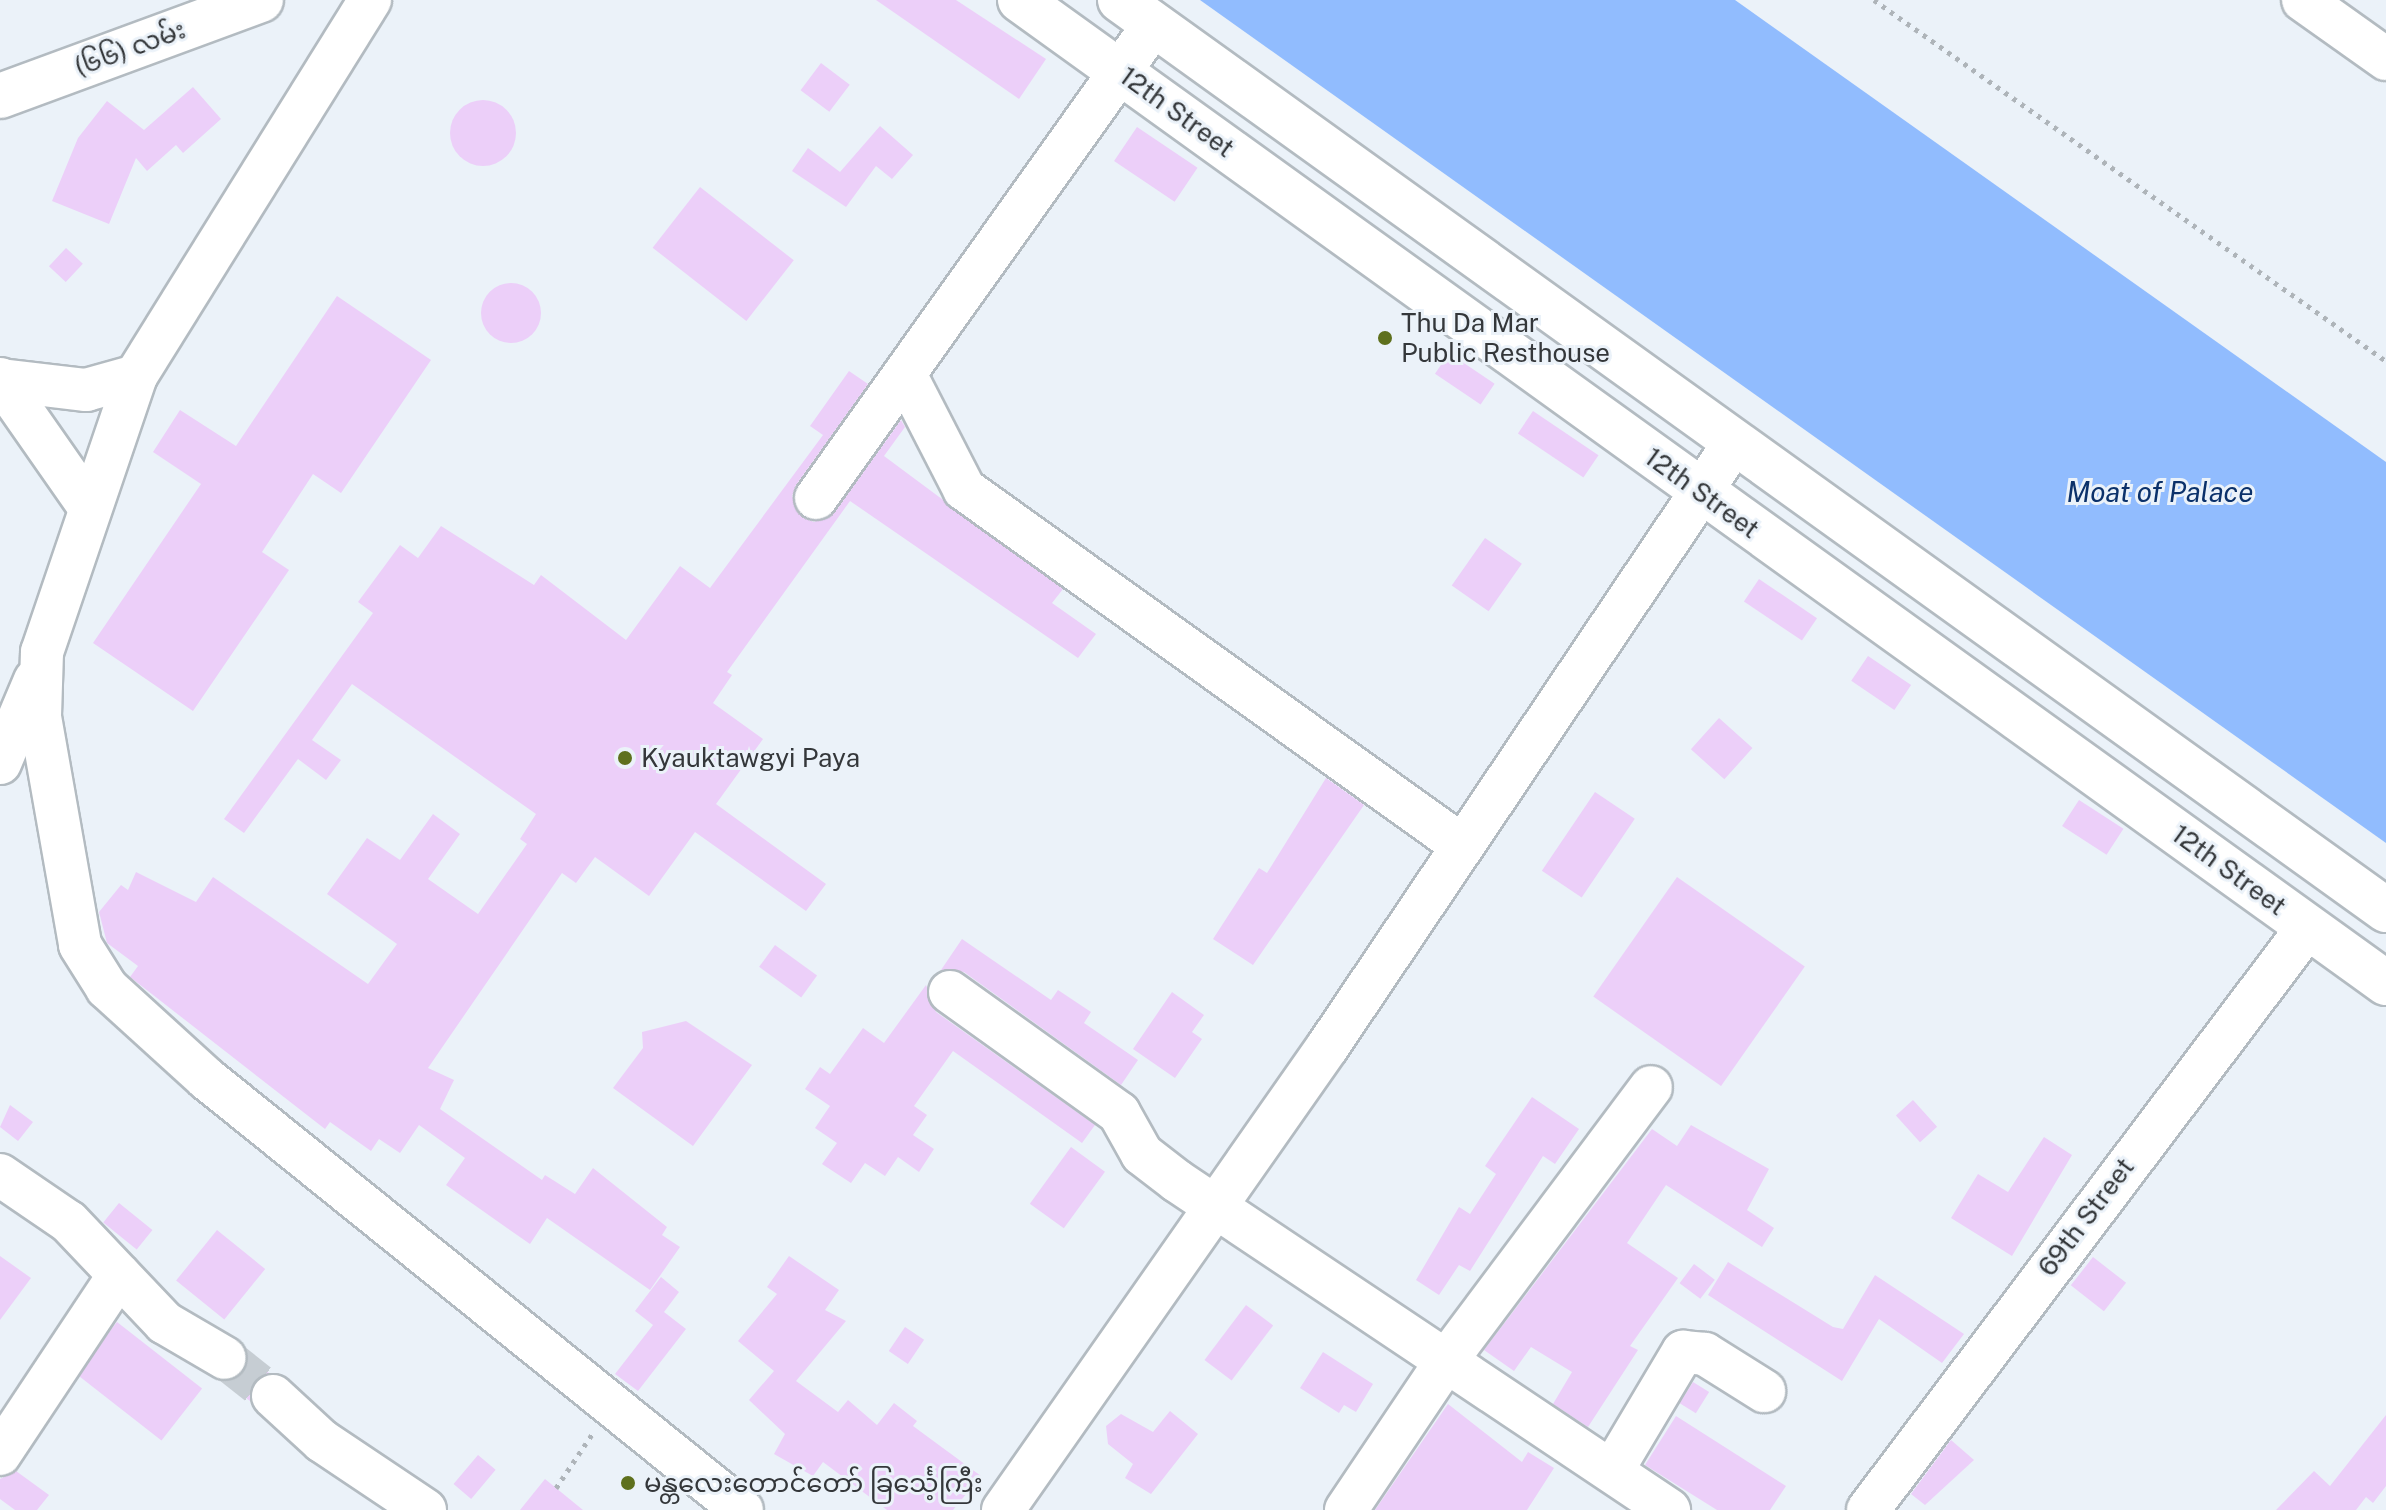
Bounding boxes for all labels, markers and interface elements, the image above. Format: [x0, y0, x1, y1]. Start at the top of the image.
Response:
street label: (၆၆) လမ်း [70, 14, 190, 82]
street label: 12th Street [1114, 60, 1240, 164]
place label: Thu Da Mar Public Resthouse [1401, 307, 1610, 368]
marker: Thu Da Mar Public Resthouse [1376, 329, 1394, 347]
street label: 12th Street [1639, 441, 1765, 545]
water label: Moat of Palace [2066, 475, 2254, 509]
place label: Kyauktawgyi Paya [641, 742, 860, 774]
marker: Kyauktawgyi Paya [616, 749, 634, 767]
street label: 12th Street [2166, 818, 2292, 922]
street label: 69th Street [2032, 1152, 2140, 1282]
place label: မန္တလေးတောင်တော် ‌ခြင်္သေ့ကြီး [644, 1467, 983, 1499]
marker: မန္တလေးတောင်တော် ‌ခြင်္သေ့ကြီး [619, 1474, 637, 1492]

